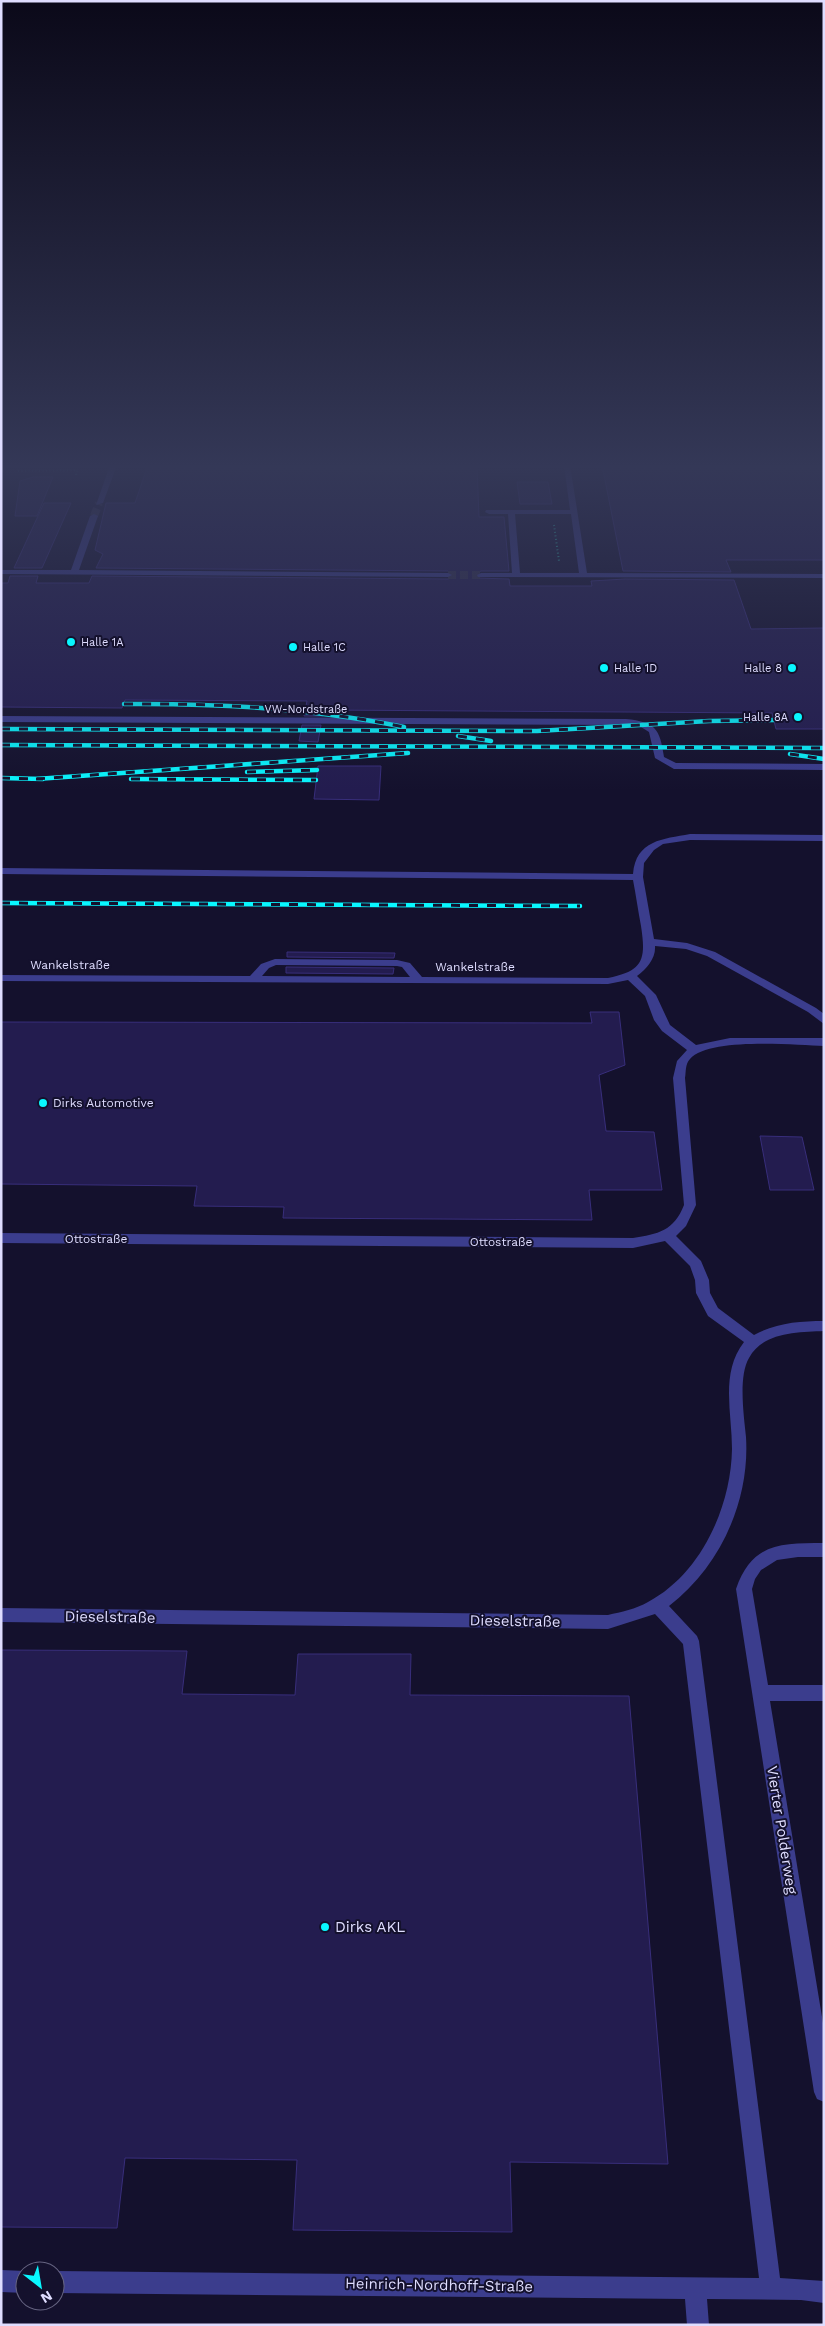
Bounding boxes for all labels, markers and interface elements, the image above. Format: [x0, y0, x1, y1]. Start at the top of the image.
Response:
marker: Halle 1A [65, 636, 77, 648]
place label: Halle 1A [81, 636, 123, 649]
marker: Halle 1C [287, 641, 299, 653]
place label: Halle 1C [303, 641, 346, 654]
marker: Halle 1D [598, 662, 610, 674]
place label: Halle 1D [614, 662, 657, 675]
place label: Halle 8 [744, 662, 782, 675]
marker: Halle 8 [786, 662, 798, 674]
street label: VW-Nordstraße [265, 703, 347, 716]
place label: Halle 8A [743, 711, 788, 724]
marker: Halle 8A [792, 711, 804, 723]
street label: Wankelstraße [30, 958, 110, 972]
street label: Wankelstraße [435, 960, 515, 974]
place label: Dirks Automotive [53, 1096, 154, 1110]
marker: Dirks Automotive [37, 1097, 49, 1109]
street label: Ottostraße [65, 1232, 127, 1246]
street label: Ottostraße [470, 1235, 532, 1249]
street label: Dieselstraße [64, 1607, 156, 1627]
street label: Dieselstraße [469, 1611, 561, 1631]
street label: Vierter Polderweg [763, 1765, 801, 1895]
place label: Dirks AKL [335, 1918, 405, 1936]
marker: Dirks AKL [319, 1921, 331, 1933]
north arrow [15, 2261, 65, 2311]
street label: Heinrich-Nordhoff-Straße [345, 2274, 533, 2296]
text: N [38, 2288, 55, 2307]

